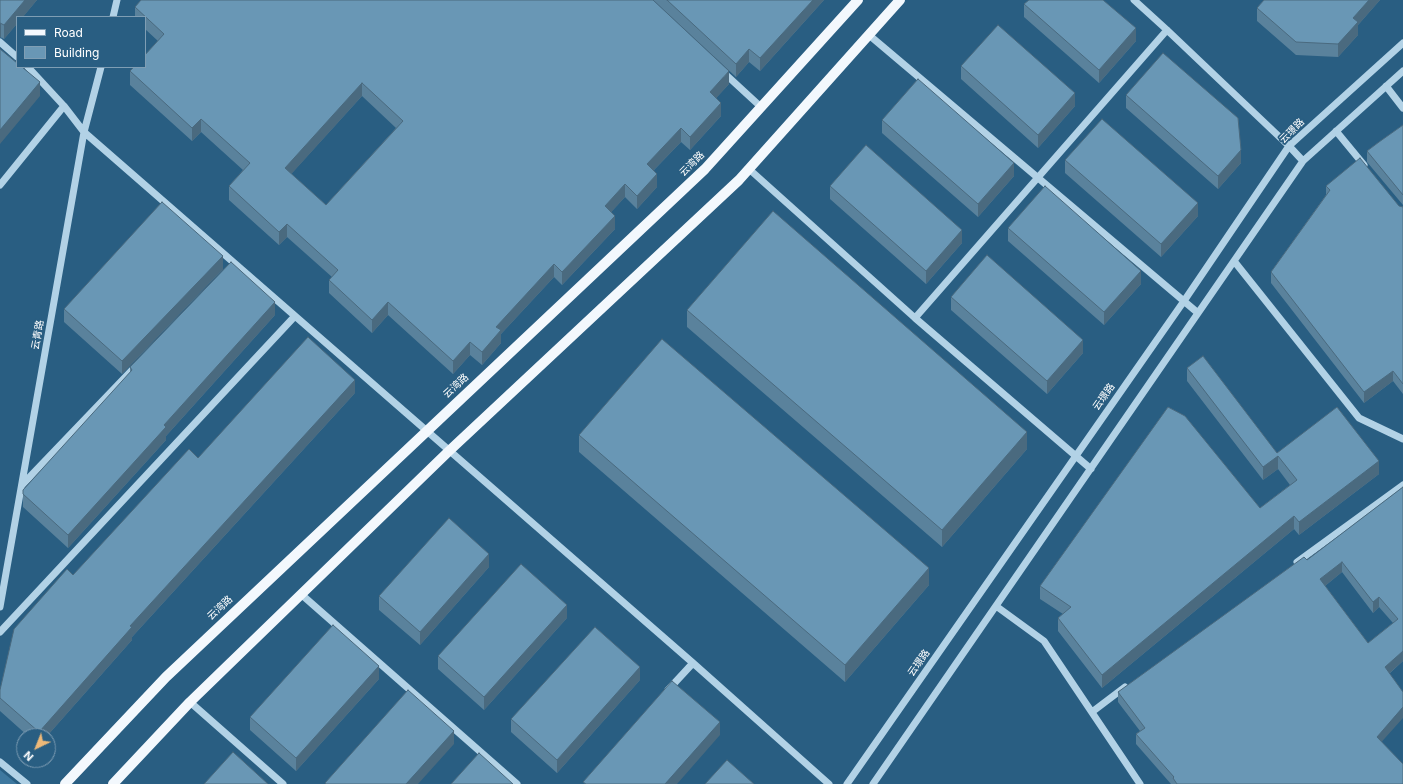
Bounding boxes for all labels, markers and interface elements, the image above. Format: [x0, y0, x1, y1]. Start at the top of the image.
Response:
legend [16, 16, 146, 68]
text: Road [54, 25, 83, 40]
text: Building [54, 45, 99, 60]
street label: 云璟路 [1277, 116, 1307, 146]
street label: 云湾路 [677, 149, 707, 179]
street label: 云青路 [29, 319, 47, 351]
street label: 云湾路 [441, 371, 471, 401]
street label: 云璟路 [1090, 381, 1118, 413]
street label: 云湾路 [205, 593, 235, 623]
street label: 云璟路 [905, 647, 933, 679]
north arrow [16, 728, 56, 768]
text: N [21, 748, 36, 764]

